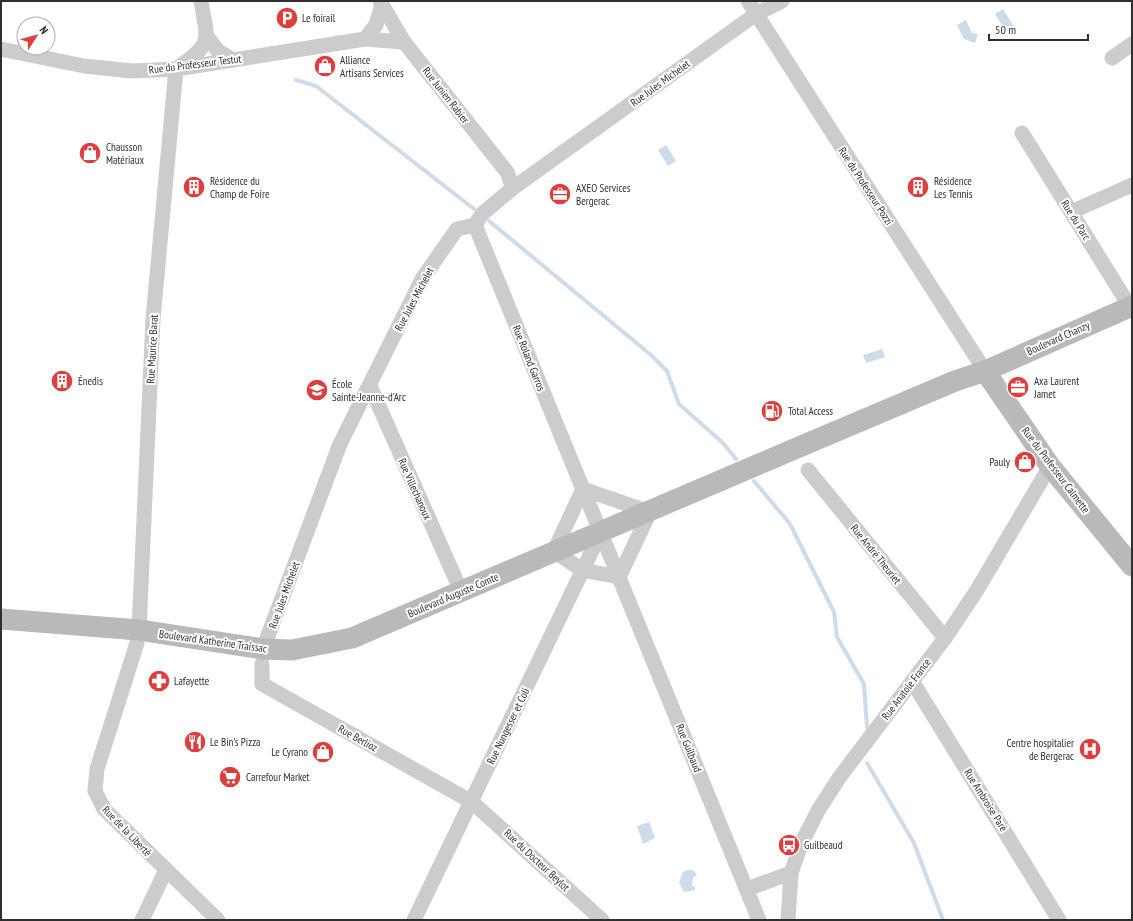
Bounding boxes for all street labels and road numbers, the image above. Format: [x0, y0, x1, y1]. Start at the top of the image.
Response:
street label: Rue du Professeur Testut [148, 51, 242, 77]
street label: Rue Jules Michelet [627, 57, 693, 109]
street label: Rue Junien Rabier [420, 64, 472, 126]
street label: Rue du Professeur Pozzi [836, 144, 896, 228]
street label: Rue du Parc [1058, 197, 1094, 243]
street label: Rue Jules Michelet [391, 265, 437, 333]
street label: Rue Maurice Barat [143, 314, 161, 384]
street label: Boulevard Chanzy [1024, 318, 1092, 358]
street label: Rue Roland Garros [509, 323, 549, 393]
street label: Rue du Professeur Calmette [1019, 424, 1093, 516]
street label: Rue Villechanoux [395, 456, 435, 522]
street label: Rue André Theuriet [848, 521, 904, 587]
street label: Rue Jules Michelet [265, 560, 303, 630]
street label: Boulevard Auguste Comte [405, 569, 501, 620]
street label: Boulevard Katherine Traissac [158, 626, 268, 656]
street label: Rue Anatole France [878, 655, 934, 722]
street label: Rue Nungesser et Coli [483, 685, 533, 767]
street label: Rue Berlioz [336, 721, 380, 755]
street label: Rue Guilbaud [673, 722, 705, 774]
street label: Rue Ambroise Paré [961, 766, 1011, 834]
street label: Rue de la Liberté [99, 803, 155, 860]
street label: Rue du Docteur Beylot [501, 826, 573, 894]

